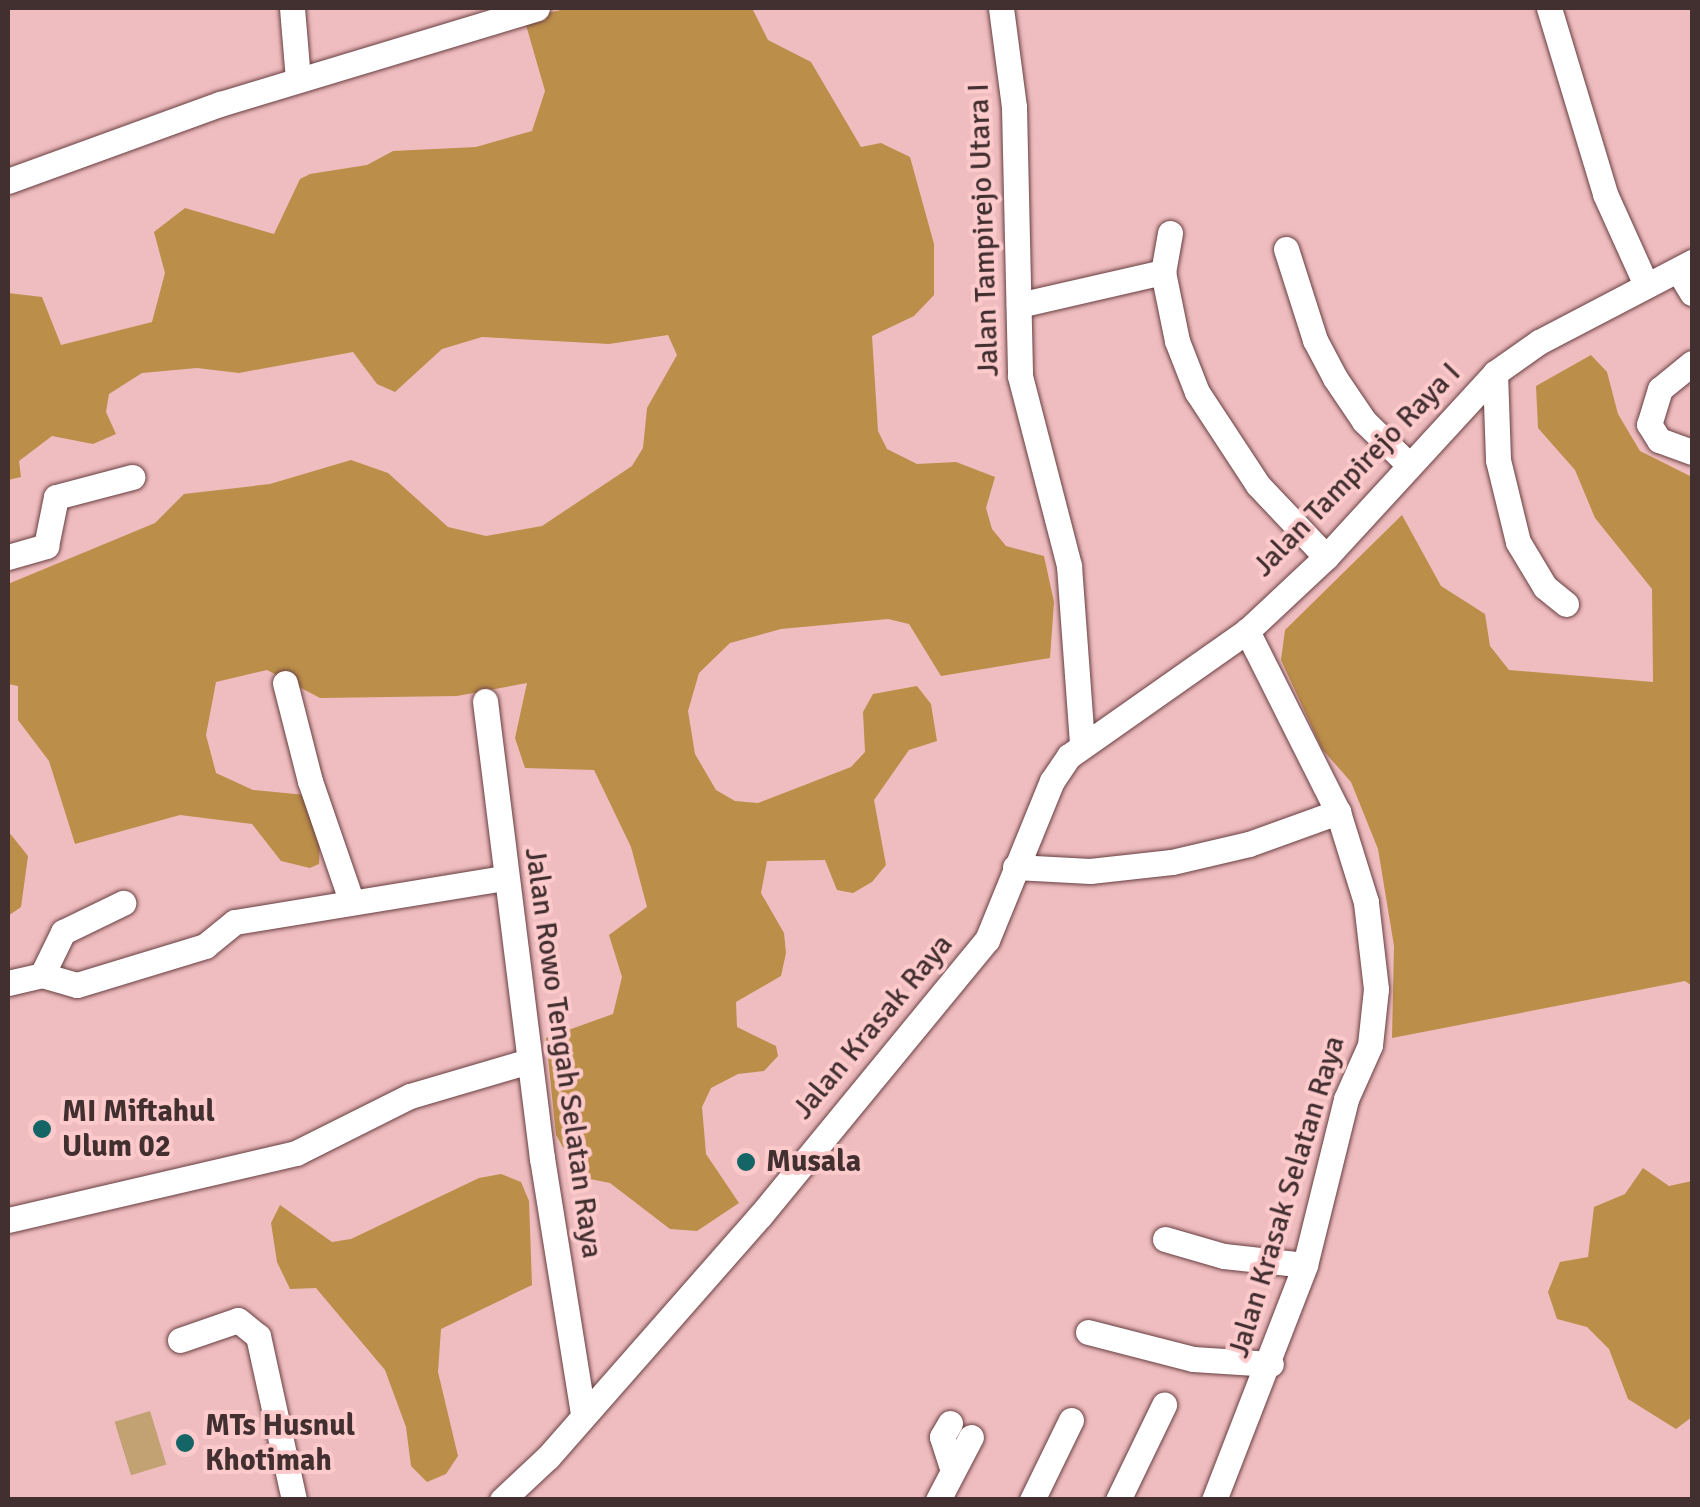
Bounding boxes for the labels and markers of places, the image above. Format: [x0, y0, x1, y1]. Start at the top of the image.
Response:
place label: MI Miftahul Ulum 02 [62, 1094, 215, 1164]
marker: MI Miftahul Ulum 02 [31, 1118, 53, 1140]
place label: Musala [766, 1144, 861, 1180]
marker: Musala [735, 1151, 757, 1173]
place label: MTs Husnul Khotimah [205, 1408, 355, 1478]
marker: MTs Husnul Khotimah [174, 1432, 196, 1454]

